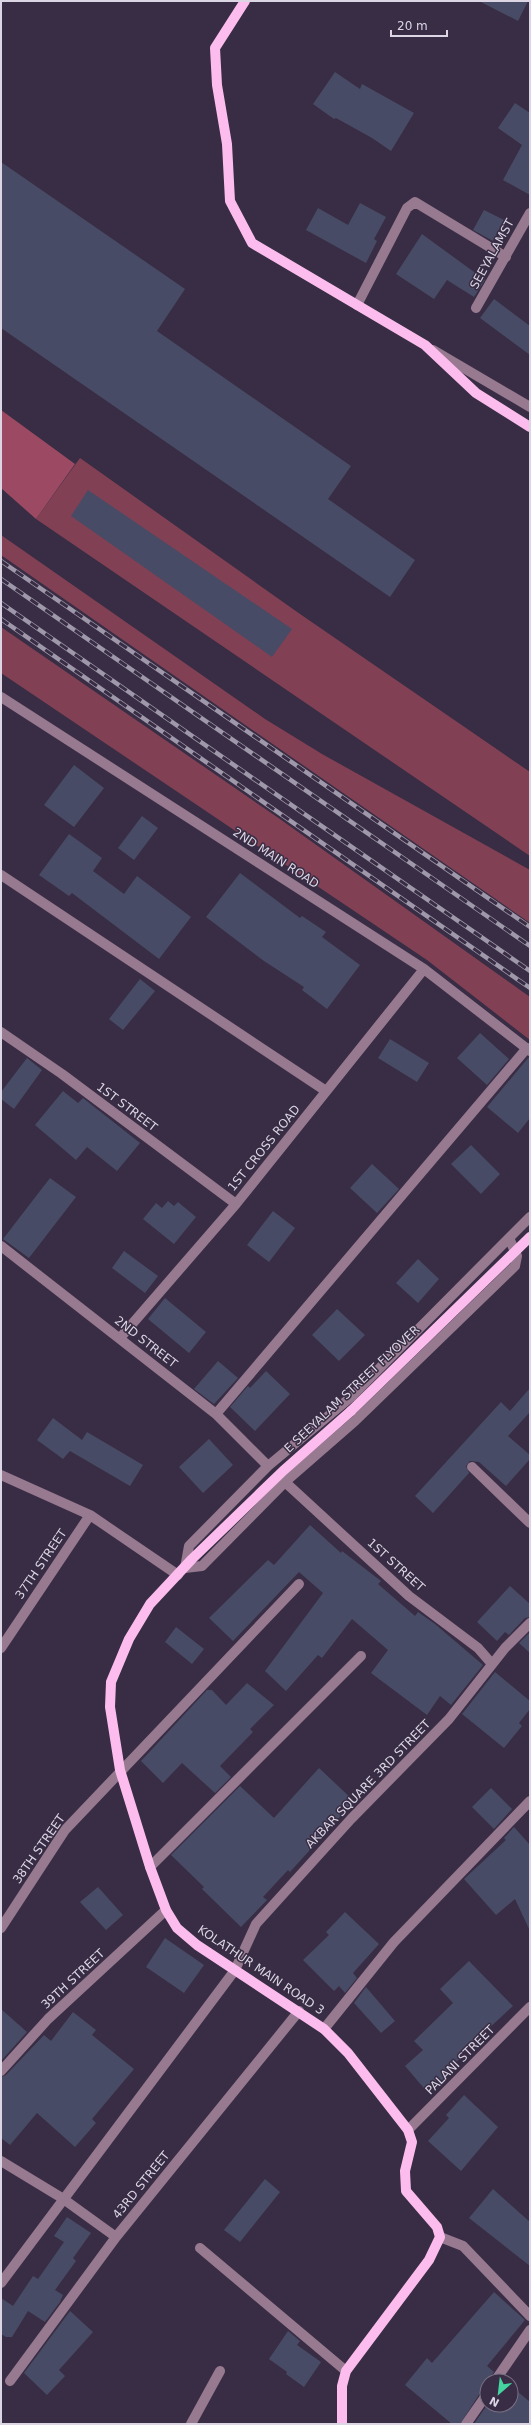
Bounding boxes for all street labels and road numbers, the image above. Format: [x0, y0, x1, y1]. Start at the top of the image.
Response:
street label: SEEYALAMST [467, 216, 517, 291]
street label: 2ND MAIN ROAD [230, 825, 322, 891]
street label: 1ST STREET [94, 1080, 161, 1135]
street label: 1ST CROSS ROAD [225, 1102, 303, 1194]
street label: 2ND STREET [112, 1313, 181, 1371]
street label: E SEEYALAM STREET FLYOVER [281, 1323, 423, 1455]
street label: 37TH STREET [12, 1526, 70, 1602]
street label: 1ST STREET [364, 1536, 428, 1595]
street label: AKBAR SQUARE 3RD STREET [303, 1716, 434, 1851]
street label: 38TH STREET [10, 1811, 68, 1886]
street label: KOLATHUR MAIN ROAD 3 [195, 1922, 327, 2018]
street label: 39TH STREET [39, 1946, 108, 2012]
street label: PALANI STREET [423, 2022, 498, 2097]
street label: 43RD STREET [110, 2148, 173, 2221]

